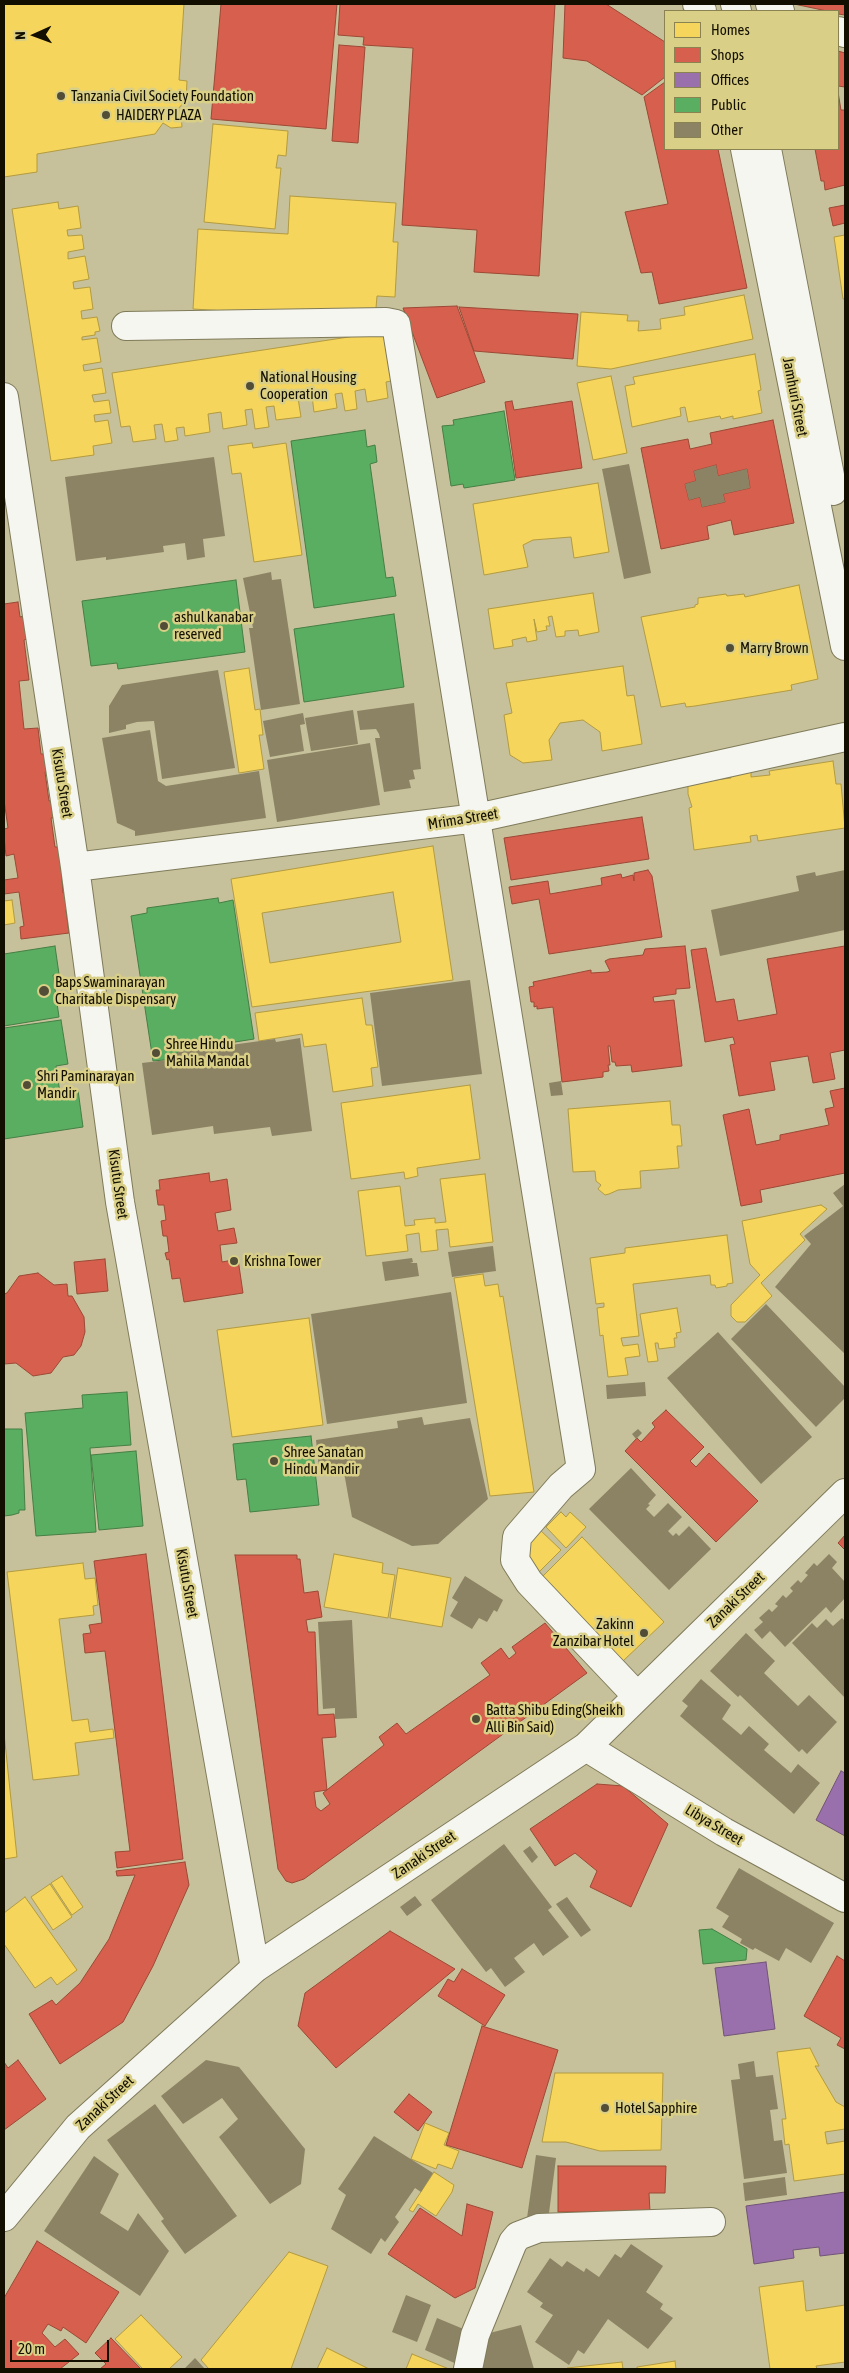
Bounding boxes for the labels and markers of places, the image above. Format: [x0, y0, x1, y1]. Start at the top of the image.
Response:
place label: Tanzania Civil Society Foundation [71, 87, 254, 105]
marker: Tanzania Civil Society Foundation [55, 90, 67, 102]
place label: HAIDERY PLAZA [116, 106, 201, 124]
marker: HAIDERY PLAZA [100, 109, 112, 121]
place label: National Housing Cooperation [260, 368, 356, 403]
marker: National Housing Cooperation [244, 380, 256, 392]
place label: ashul kanabar reserved [174, 608, 253, 643]
marker: ashul kanabar reserved [158, 620, 170, 632]
place label: Marry Brown [740, 639, 809, 657]
marker: Marry Brown [724, 642, 736, 654]
place label: Baps Swaminarayan Charitable Dispensary [55, 973, 176, 1008]
marker: Baps Swaminarayan Charitable Dispensary [37, 984, 51, 998]
place label: Shree Hindu Mahila Mandal [166, 1035, 249, 1070]
marker: Shree Hindu Mahila Mandal [150, 1047, 162, 1059]
place label: Shri Paminarayan Mandir [37, 1067, 134, 1102]
marker: Shri Paminarayan Mandir [21, 1079, 33, 1091]
place label: Krishna Tower [244, 1252, 321, 1270]
marker: Krishna Tower [228, 1255, 240, 1267]
place label: Shree Sanatan Hindu Mandir [284, 1443, 364, 1478]
marker: Shree Sanatan Hindu Mandir [268, 1455, 280, 1467]
place label: Zakinn Zanzibar Hotel [553, 1615, 634, 1650]
marker: Zakinn Zanzibar Hotel [638, 1627, 650, 1639]
place label: Batta Shibu Eding(Sheikh Alli Bin Said) [486, 1701, 623, 1736]
marker: Batta Shibu Eding(Sheikh Alli Bin Said) [470, 1713, 482, 1725]
place label: Hotel Sapphire [615, 2099, 697, 2117]
marker: Hotel Sapphire [599, 2102, 611, 2114]

